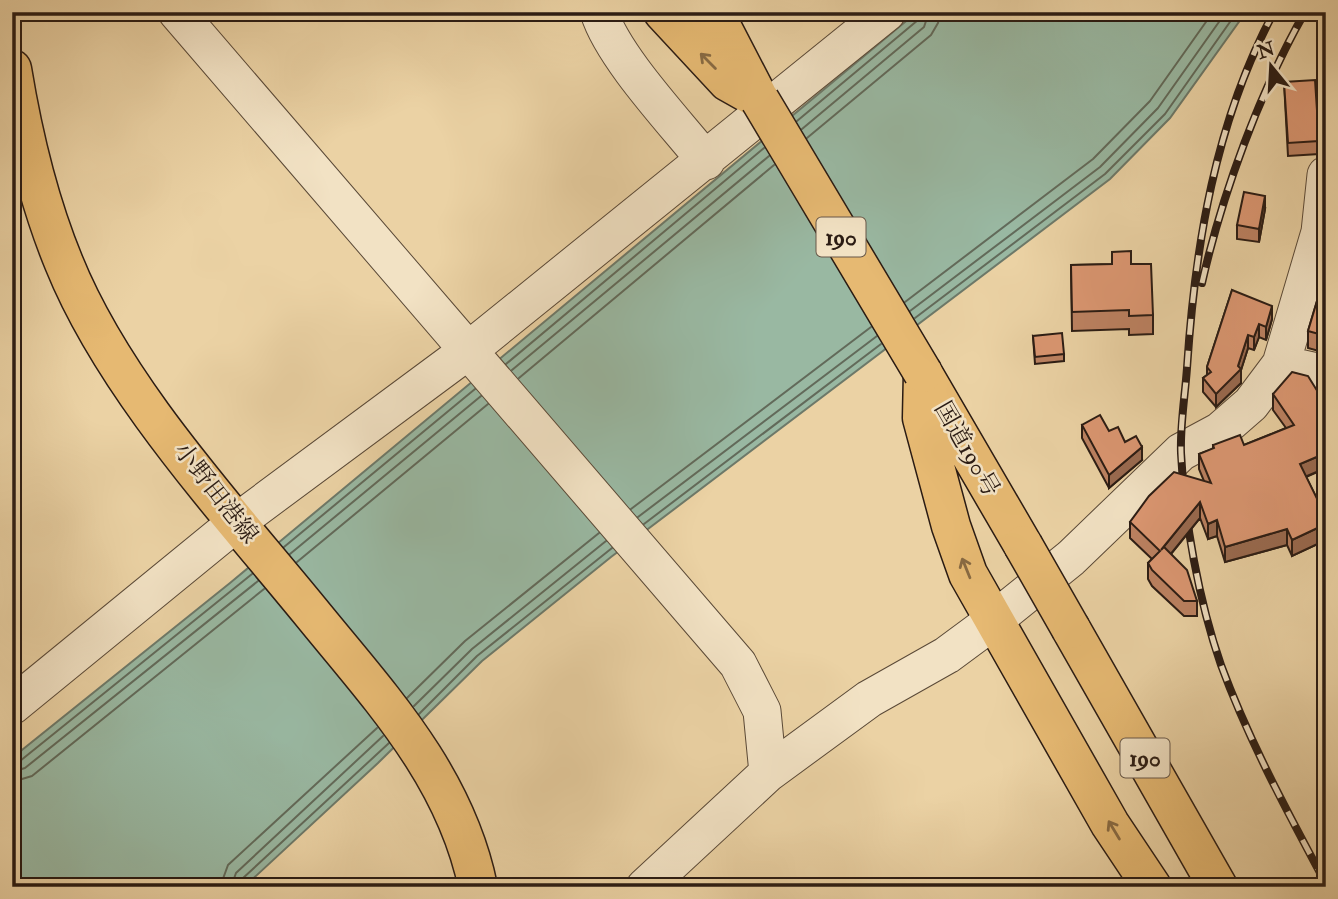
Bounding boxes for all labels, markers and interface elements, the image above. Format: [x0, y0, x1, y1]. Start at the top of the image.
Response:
north arrow [1236, 32, 1306, 102]
text: N [1253, 36, 1279, 65]
one-way arrow [699, 53, 716, 70]
road number: 190 [816, 218, 866, 256]
street label: 国道190号 [927, 396, 1007, 502]
street label: 小野田港線 [167, 436, 265, 550]
one-way arrow [959, 557, 972, 579]
road number: 190 [1120, 738, 1170, 778]
one-way arrow [1107, 820, 1121, 840]

